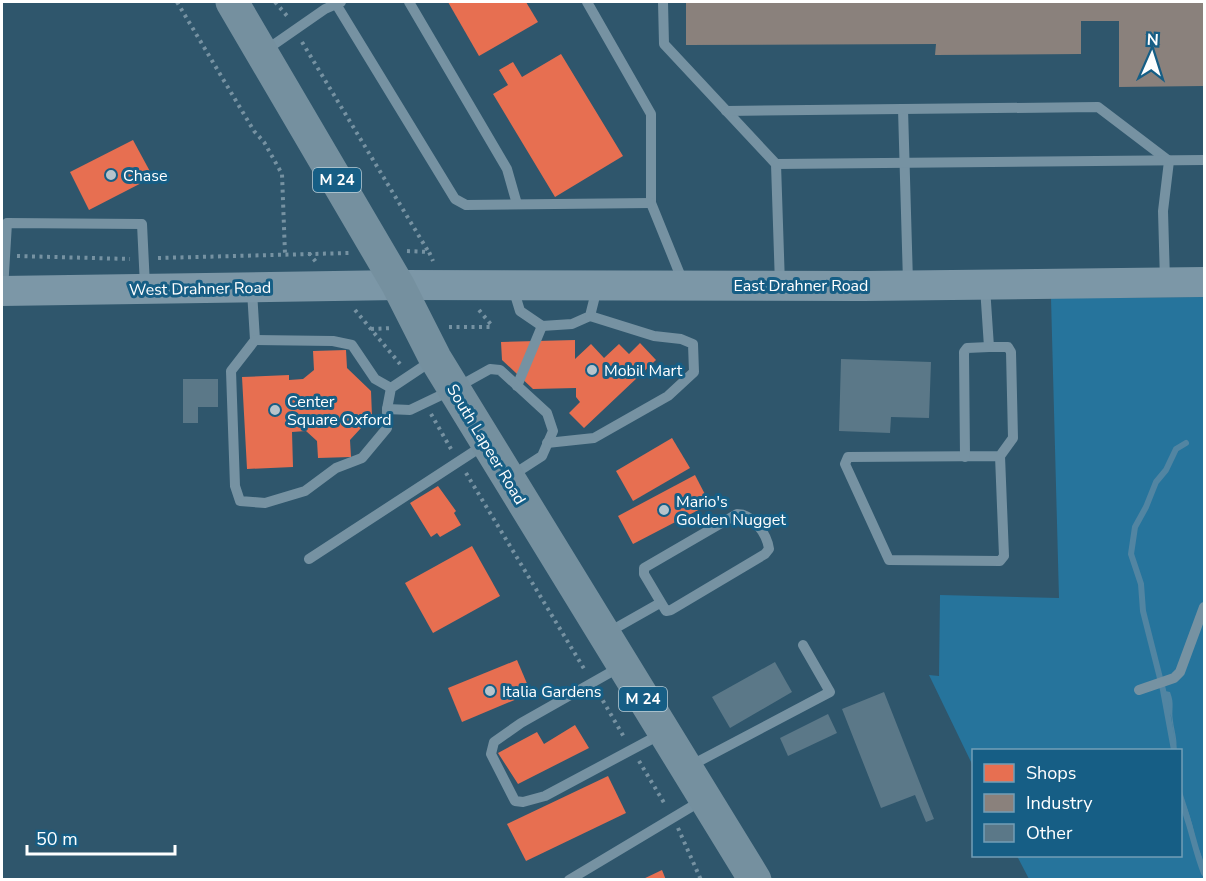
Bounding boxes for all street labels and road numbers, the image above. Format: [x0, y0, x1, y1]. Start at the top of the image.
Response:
road number: M 24 [313, 168, 361, 192]
street label: East Drahner Road [734, 275, 868, 297]
street label: West Drahner Road [129, 277, 271, 301]
street label: South Lapeer Road [441, 380, 531, 509]
road number: M 24 [619, 687, 667, 711]

